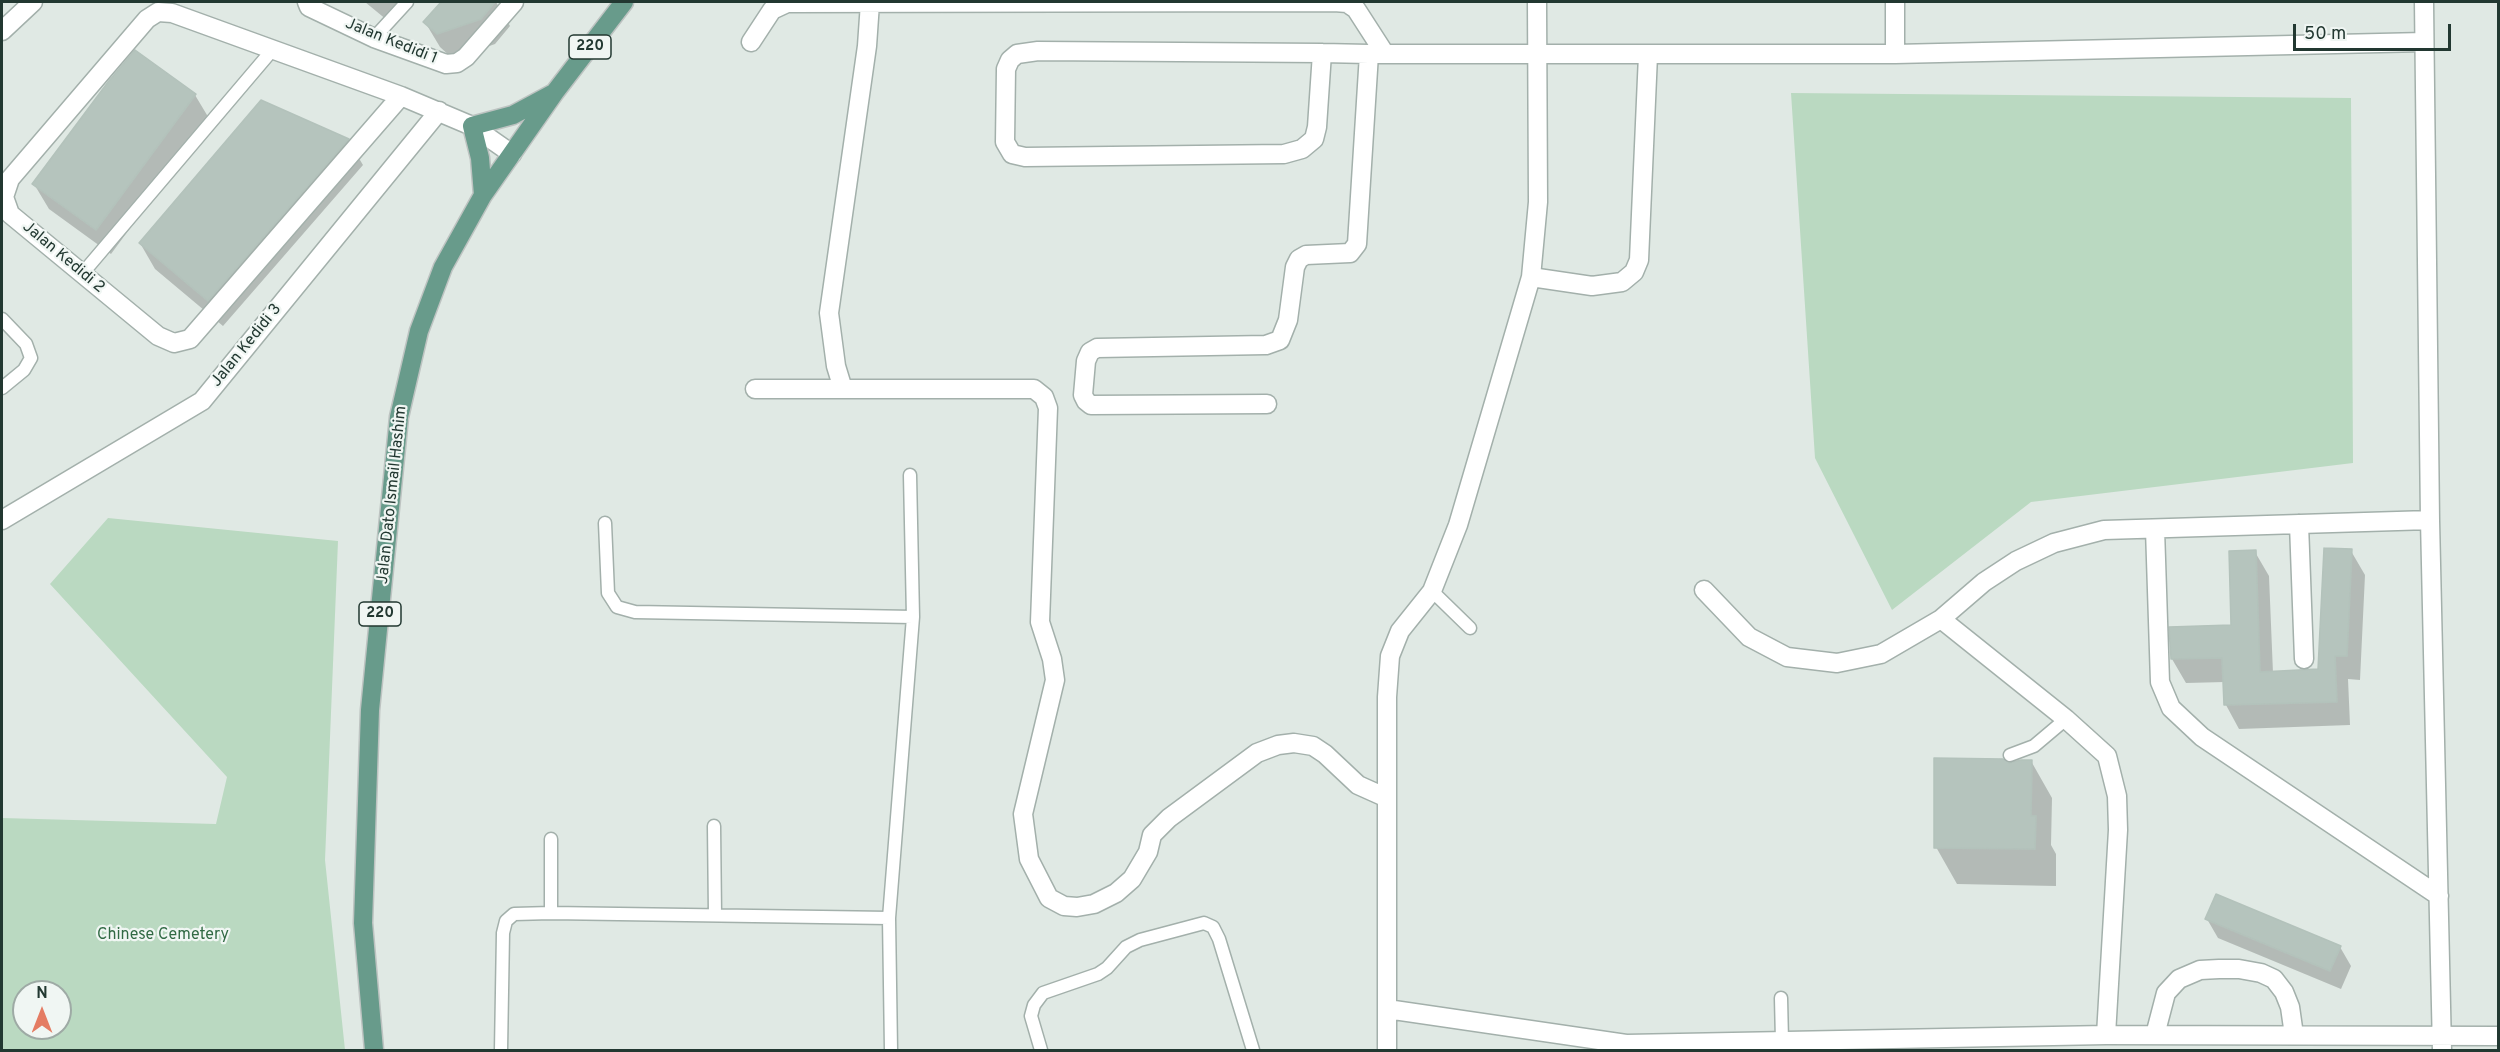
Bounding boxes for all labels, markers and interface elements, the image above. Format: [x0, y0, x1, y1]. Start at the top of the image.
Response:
scale bar [2296, 12, 2454, 50]
street label: Jalan Kedidi 1 [342, 15, 440, 69]
text: 50 m [2304, 23, 2346, 46]
road number: 220 [569, 35, 611, 59]
street label: Jalan Kedidi 2 [18, 218, 108, 298]
street label: Jalan Kedidi 3 [208, 301, 286, 391]
street label: Jalan Dato Ismail Hashim [374, 405, 412, 585]
road number: 220 [359, 602, 401, 626]
park label: Chinese Cemetery [97, 926, 229, 946]
north arrow [12, 980, 72, 1040]
text: N [36, 984, 48, 1004]

